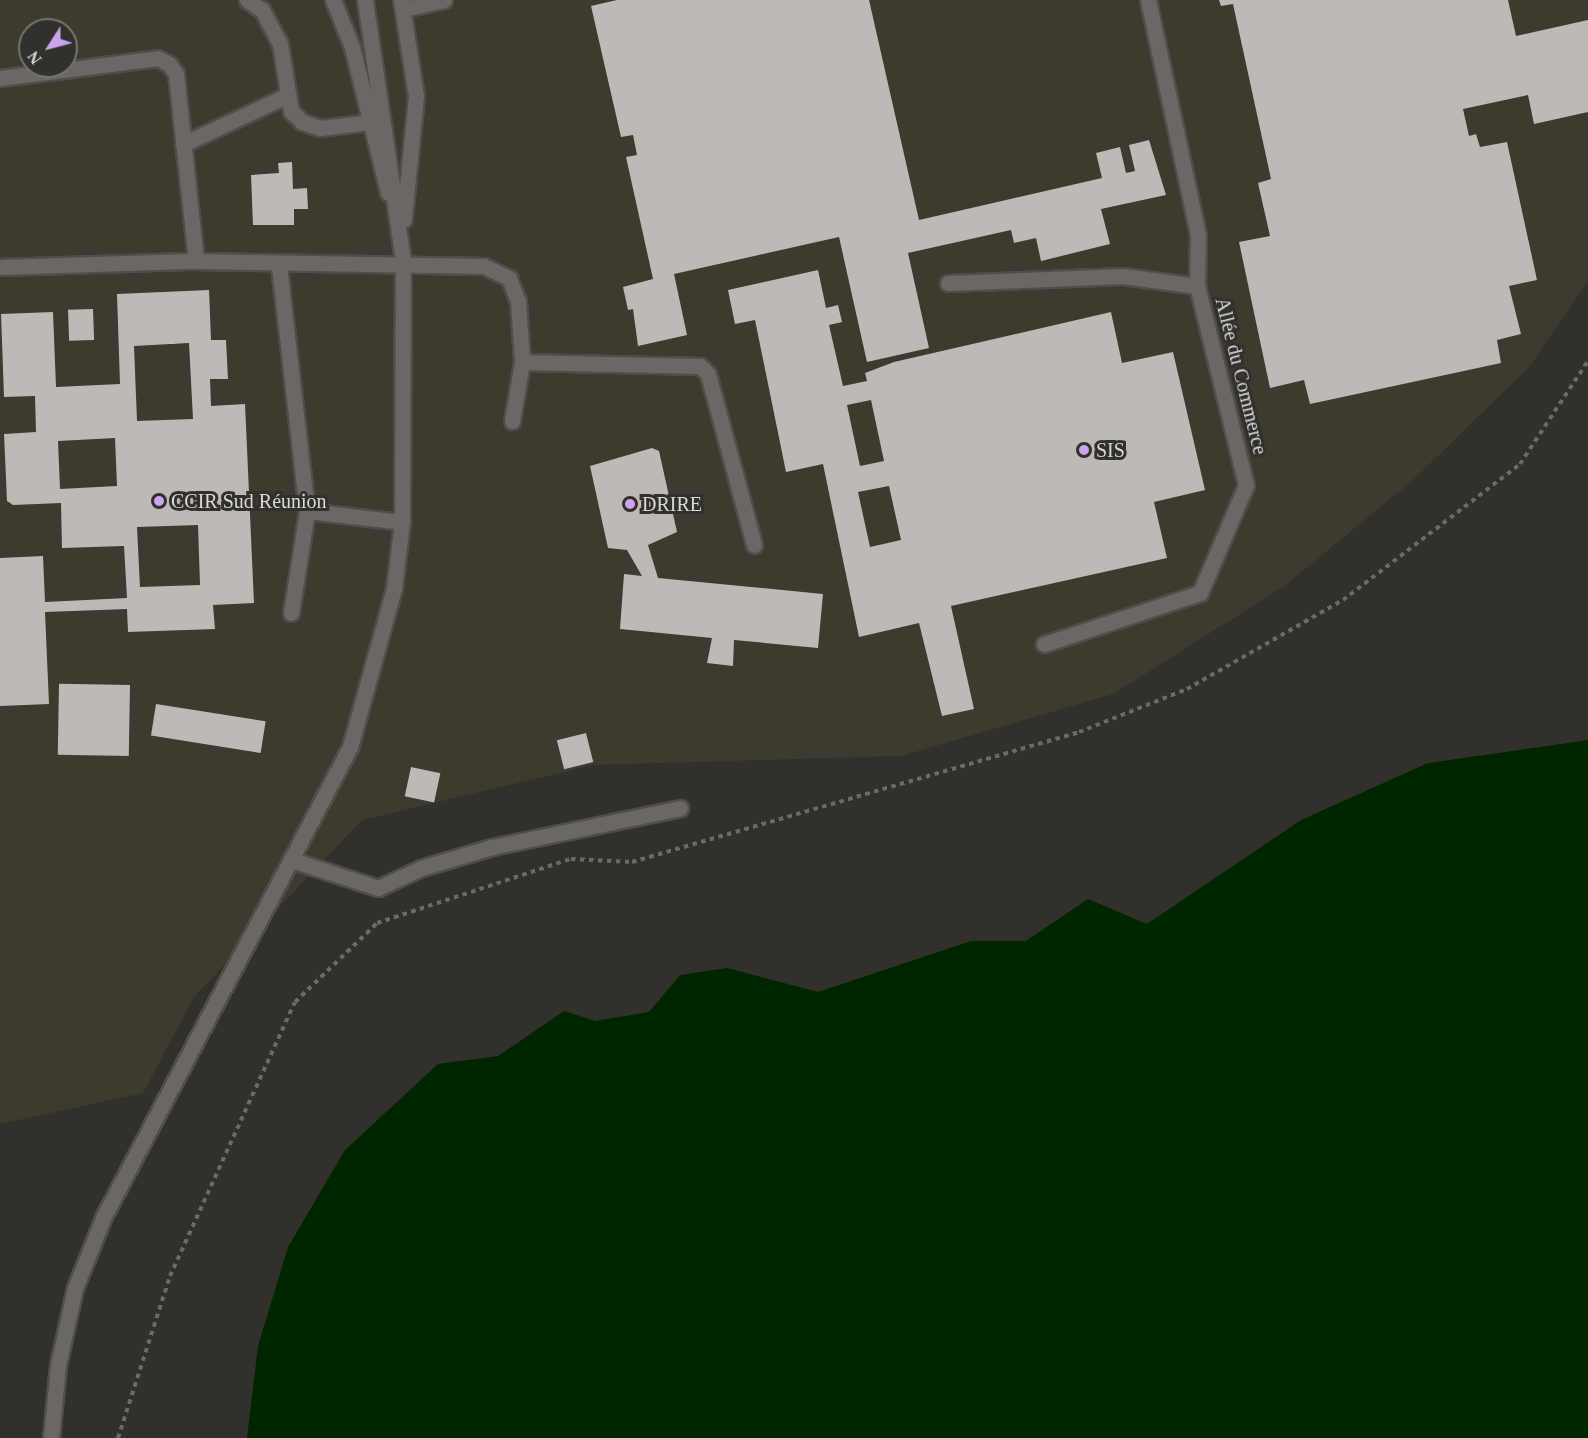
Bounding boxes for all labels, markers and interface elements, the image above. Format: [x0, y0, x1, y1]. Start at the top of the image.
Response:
north arrow [18, 18, 78, 78]
text: N [24, 48, 45, 67]
street label: Allée du Commerce [1210, 295, 1272, 457]
place label: SIS [1096, 438, 1125, 462]
marker: SIS [1077, 443, 1091, 457]
place label: CCIR Sud Réunion [171, 489, 327, 513]
place label: DRIRE [642, 492, 702, 516]
marker: CCIR Sud Réunion [152, 494, 166, 508]
marker: DRIRE [623, 497, 637, 511]

